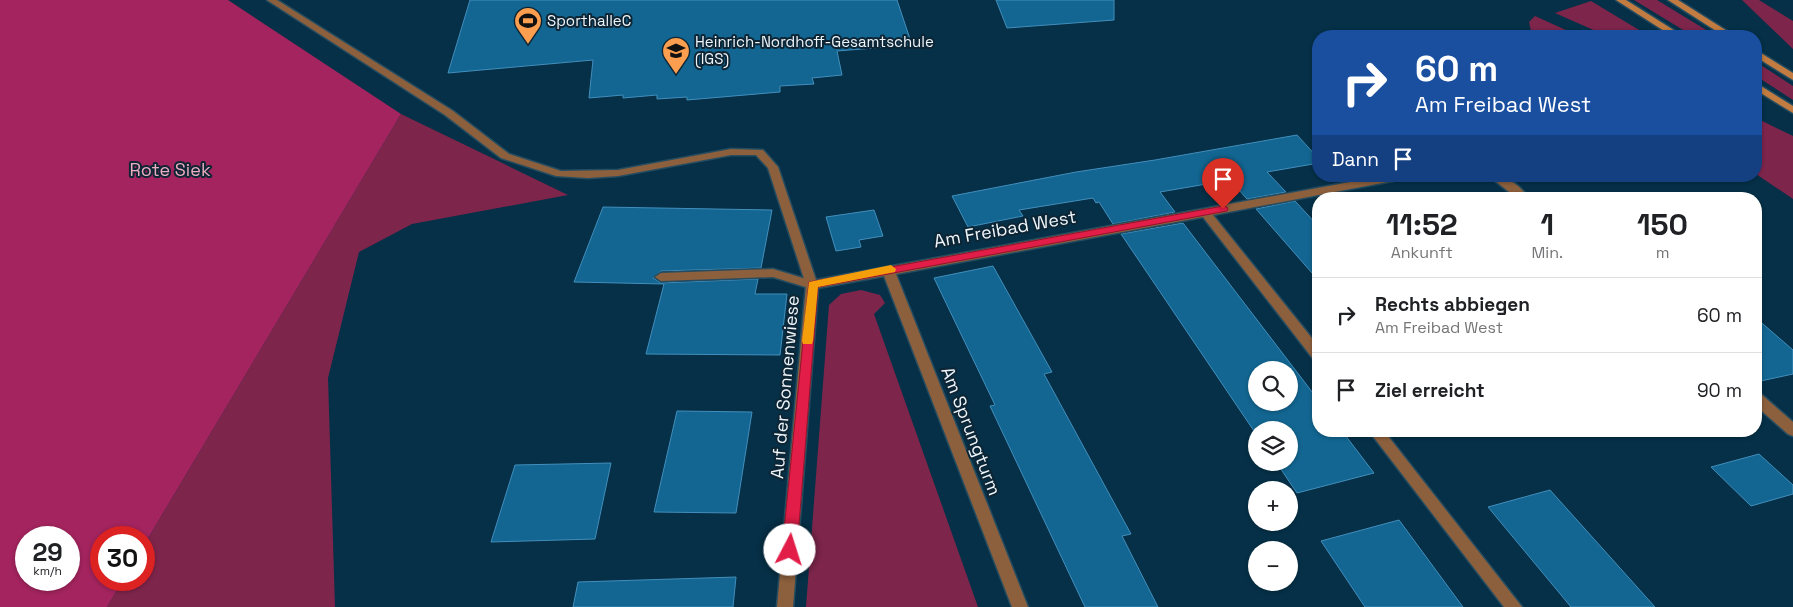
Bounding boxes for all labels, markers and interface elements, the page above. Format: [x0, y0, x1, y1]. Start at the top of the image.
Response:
sports icon: SporthalleC [513, 6, 543, 45]
place label: SporthalleC [547, 11, 631, 30]
place label: Heinrich-Nordhoff-Gesamtschule (IGS) [695, 32, 934, 69]
school or university icon: Heinrich-Nordhoff-Gesamtschule (IGS) [661, 36, 691, 75]
text: 60 m [1415, 47, 1498, 91]
icon: right [1332, 50, 1397, 115]
text: Am Freibad West [1415, 90, 1591, 118]
icon: arrive [1389, 145, 1417, 173]
text: Dann [1332, 147, 1379, 172]
park label: Rote Siek [129, 158, 211, 181]
pin [1202, 158, 1244, 209]
icon: arrive [1209, 165, 1237, 193]
street label: Am Freibad West [932, 205, 1078, 252]
text: 11:52 [1386, 205, 1458, 244]
text: 1 [1541, 205, 1554, 244]
text: 150 [1637, 205, 1688, 244]
text: Ankunft [1391, 242, 1453, 263]
text: Min. [1531, 242, 1563, 263]
text: m [1656, 242, 1669, 263]
text: Rechts abbiegen [1375, 292, 1530, 317]
street label: Auf der Sonnenwiese [765, 294, 804, 480]
icon: right [1332, 301, 1360, 329]
text: 60 m [1697, 303, 1742, 328]
text: Am Freibad West [1375, 317, 1503, 338]
map controls [1248, 361, 1298, 591]
button: search [1248, 361, 1298, 411]
street label: Am Sprungturm [936, 363, 1007, 498]
icon: arrive [1332, 376, 1360, 404]
text: Ziel erreicht [1375, 378, 1485, 403]
text: 90 m [1697, 378, 1742, 403]
button: layers [1248, 421, 1298, 471]
button: + [1248, 481, 1298, 531]
position arrow [763, 523, 815, 575]
speed limit sign: 30 [90, 526, 155, 591]
text: 29 [32, 536, 63, 568]
button: − [1248, 541, 1298, 591]
text: km/h [33, 563, 62, 579]

